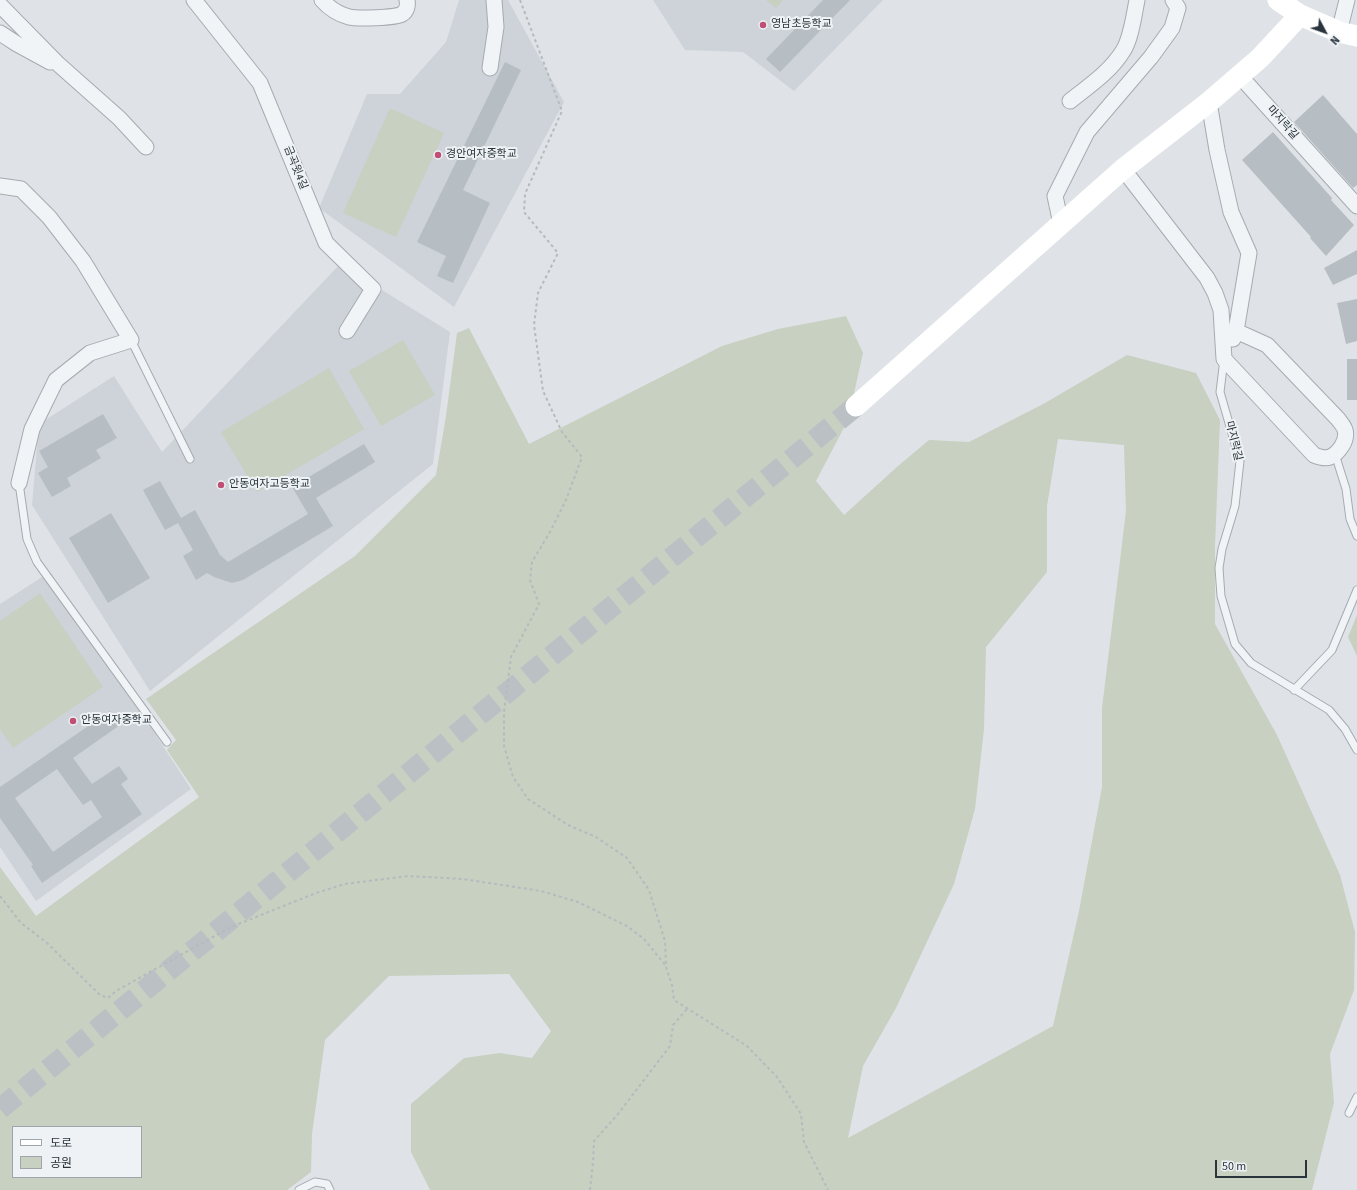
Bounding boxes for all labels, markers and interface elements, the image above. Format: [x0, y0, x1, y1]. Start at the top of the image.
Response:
north arrow [1305, 12, 1345, 52]
place label: 영남초등학교 [771, 18, 832, 32]
marker: 영남초등학교 [758, 20, 768, 30]
text: N [1326, 33, 1343, 48]
street label: 마지락길 [1264, 104, 1300, 142]
street label: 금곡윗4길 [280, 144, 310, 192]
place label: 경안여자중학교 [446, 148, 517, 162]
marker: 경안여자중학교 [433, 150, 443, 160]
street label: 마지락길 [1222, 420, 1244, 462]
place label: 안동여자고등학교 [229, 478, 310, 492]
marker: 안동여자고등학교 [216, 480, 226, 490]
place label: 안동여자중학교 [81, 714, 152, 728]
marker: 안동여자중학교 [68, 716, 78, 726]
legend [12, 1126, 142, 1178]
text: 도로 [50, 1135, 72, 1152]
scale bar [1217, 1152, 1309, 1178]
text: 공원 [50, 1155, 72, 1172]
text: 50 m [1222, 1158, 1246, 1175]

